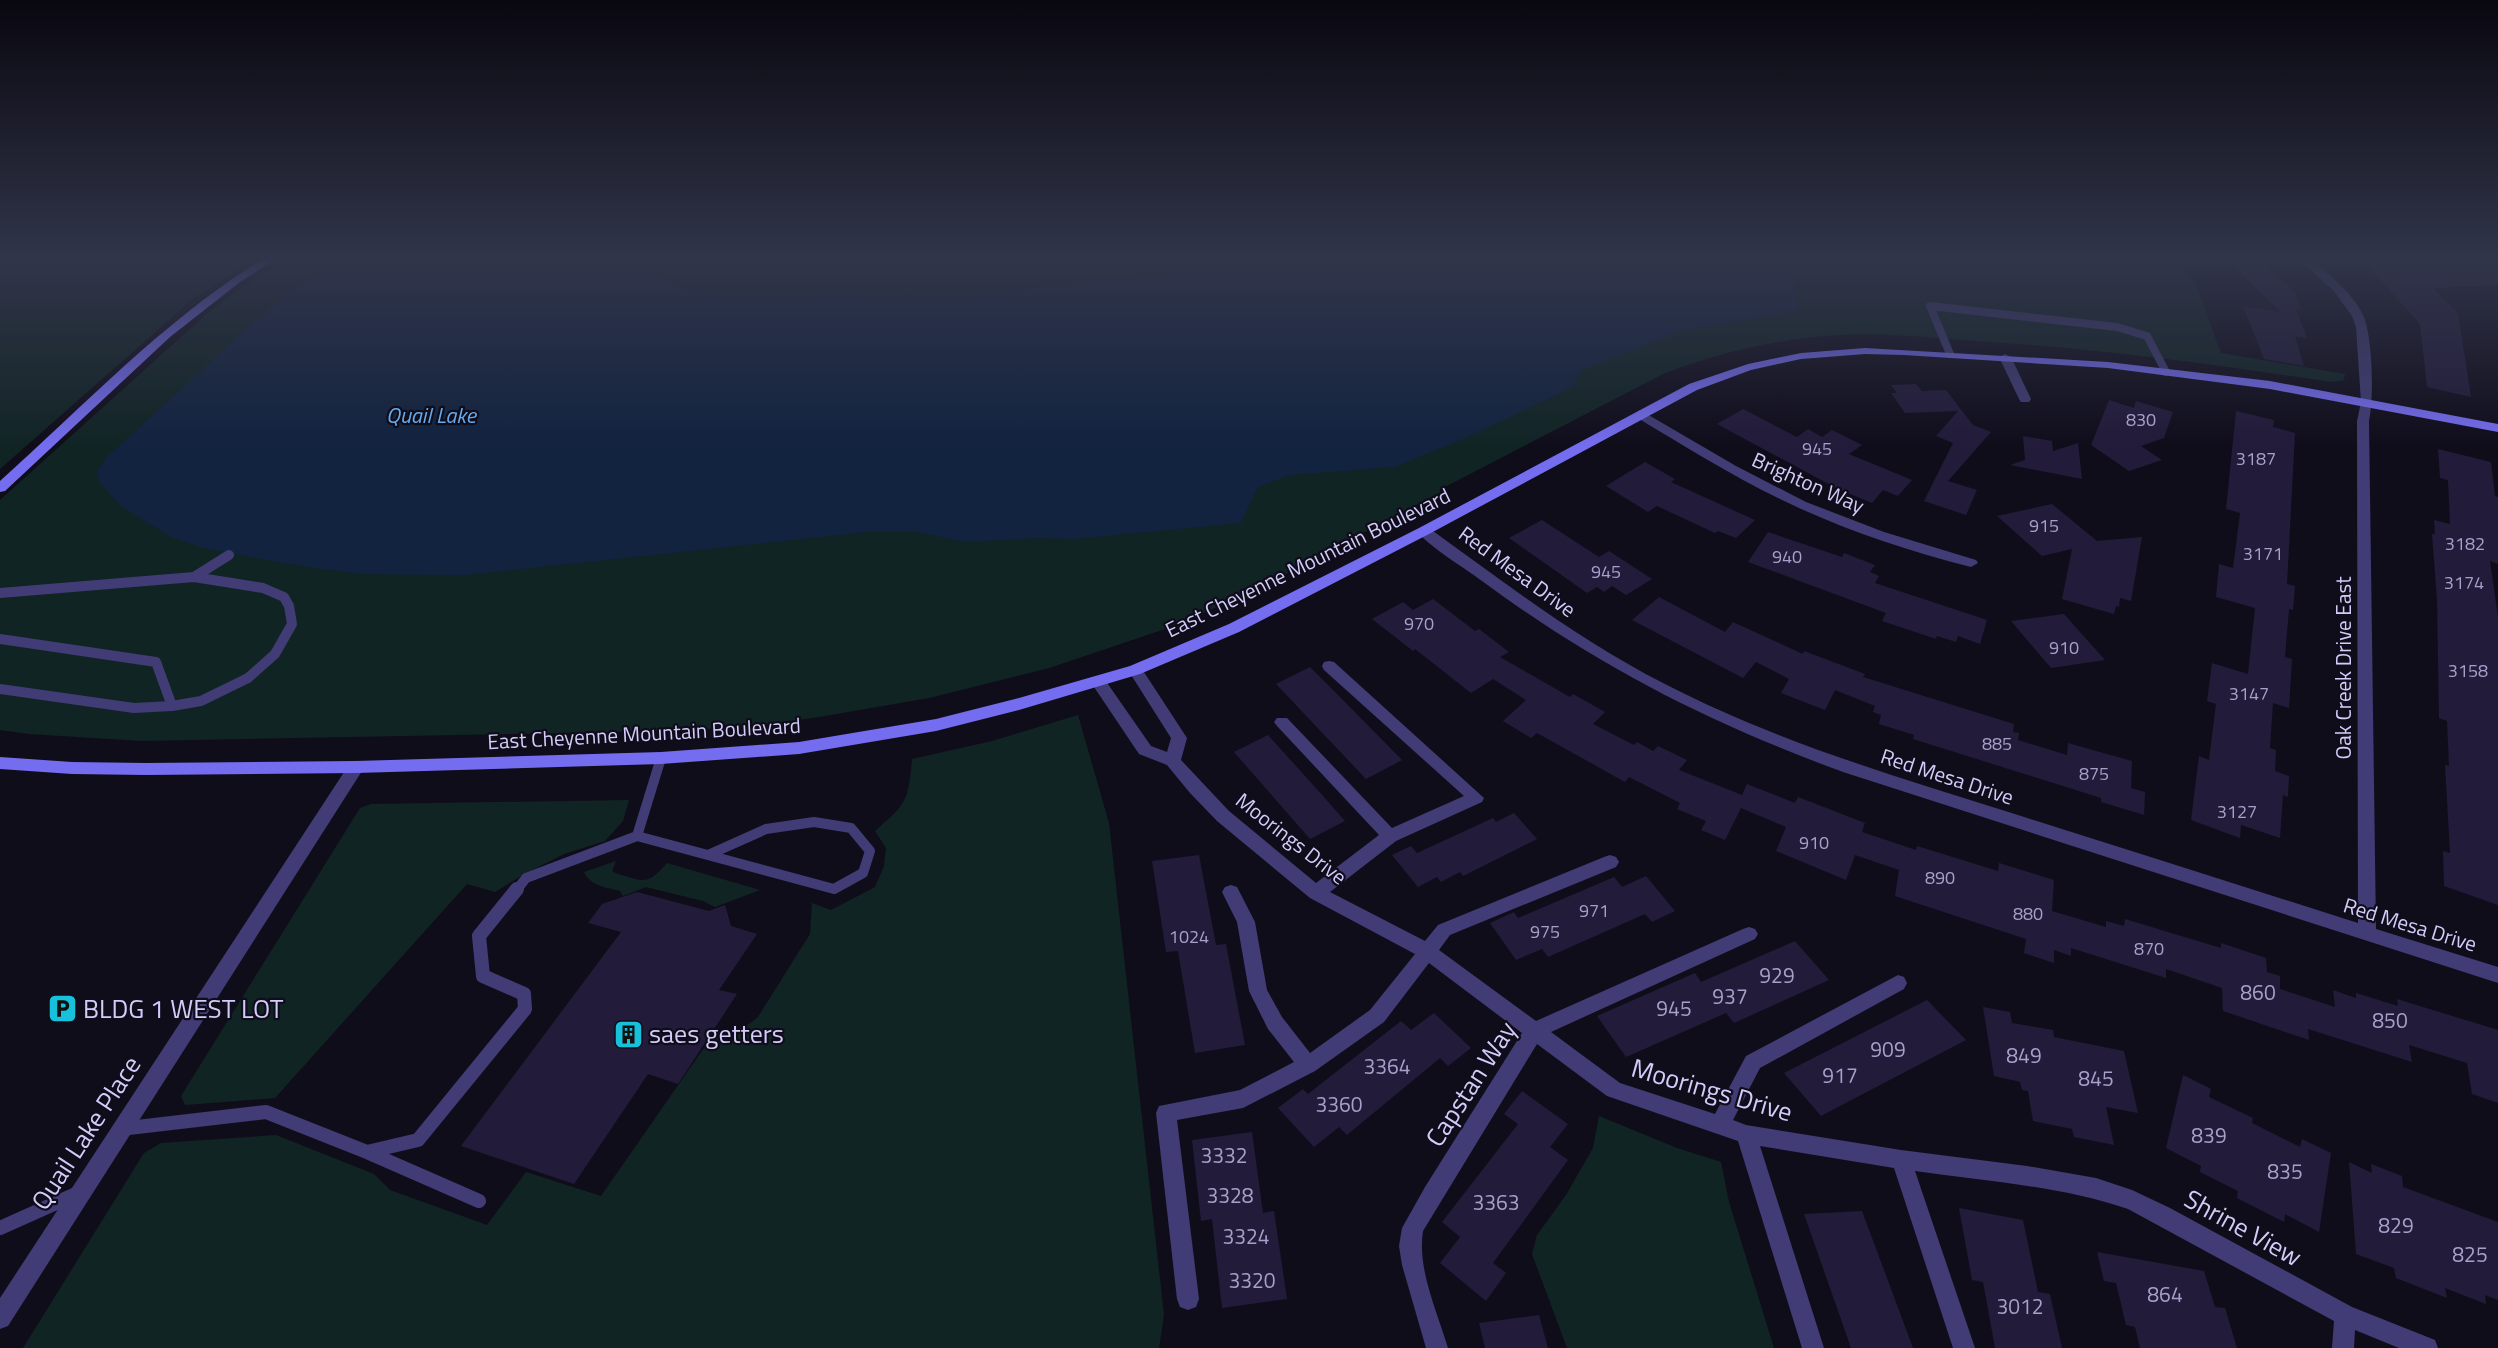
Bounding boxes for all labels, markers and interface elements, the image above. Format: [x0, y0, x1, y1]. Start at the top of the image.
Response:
water label: Quail Lake [386, 398, 478, 432]
house number: 830 [2126, 406, 2156, 433]
house number: 945 [1802, 435, 1832, 462]
street label: Brighton Way [1747, 443, 1870, 521]
house number: 3187 [2236, 445, 2276, 472]
street label: East Cheyenne Mountain Boulevard [1160, 479, 1456, 645]
house number: 915 [2029, 512, 2059, 539]
street label: Red Mesa Drive [1452, 518, 1583, 625]
house number: 3182 [2445, 530, 2485, 557]
house number: 3171 [2243, 540, 2283, 567]
house number: 940 [1772, 543, 1802, 570]
house number: 945 [1591, 558, 1621, 585]
house number: 3174 [2444, 569, 2484, 596]
street label: Oak Creek Drive East [2327, 576, 2359, 760]
house number: 970 [1404, 610, 1434, 637]
house number: 910 [2049, 634, 2079, 661]
house number: 3158 [2448, 657, 2488, 684]
house number: 3147 [2229, 680, 2269, 707]
street label: East Cheyenne Mountain Boulevard [486, 709, 801, 757]
house number: 885 [1982, 730, 2012, 757]
street label: Red Mesa Drive [1877, 740, 2018, 813]
house number: 875 [2079, 760, 2109, 787]
street label: Moorings Drive [1229, 784, 1354, 892]
house number: 3127 [2217, 798, 2257, 825]
house number: 910 [1799, 829, 1829, 856]
house number: 890 [1925, 864, 1955, 891]
street label: Red Mesa Drive [2340, 889, 2481, 960]
house number: 971 [1579, 897, 1609, 924]
house number: 880 [2013, 900, 2043, 927]
house number: 975 [1530, 918, 1560, 945]
house number: 1024 [1169, 923, 1209, 950]
house number: 870 [2134, 935, 2164, 962]
house number: 929 [1759, 959, 1795, 991]
house number: 860 [2240, 976, 2276, 1008]
house number: 937 [1712, 980, 1748, 1012]
place label: BLDG 1 WEST LOT [83, 989, 284, 1028]
house number: 945 [1656, 992, 1692, 1024]
parking icon: BLDG 1 WEST LOT [46, 993, 78, 1025]
house number: 850 [2372, 1004, 2408, 1036]
street label: Capstan Way [1415, 1013, 1526, 1154]
place label: saes getters [649, 1014, 784, 1053]
building icon: saes getters [612, 1018, 644, 1050]
house number: 909 [1870, 1033, 1906, 1065]
house number: 849 [2006, 1039, 2042, 1071]
street label: Quail Lake Place [21, 1048, 150, 1217]
street label: Moorings Drive [1627, 1048, 1797, 1131]
house number: 3364 [1363, 1050, 1411, 1082]
house number: 917 [1822, 1059, 1858, 1091]
house number: 845 [2078, 1062, 2114, 1094]
house number: 3360 [1315, 1088, 1363, 1120]
house number: 839 [2191, 1119, 2227, 1151]
house number: 3332 [1200, 1139, 1248, 1171]
house number: 835 [2267, 1155, 2303, 1187]
house number: 3328 [1206, 1179, 1254, 1211]
street label: Shrine View [2177, 1179, 2309, 1276]
house number: 3363 [1472, 1186, 1520, 1218]
house number: 829 [2378, 1209, 2414, 1241]
house number: 3324 [1222, 1220, 1270, 1252]
house number: 825 [2452, 1238, 2488, 1270]
house number: 3320 [1228, 1264, 1276, 1296]
house number: 864 [2147, 1278, 2183, 1310]
house number: 3012 [1996, 1290, 2044, 1322]

